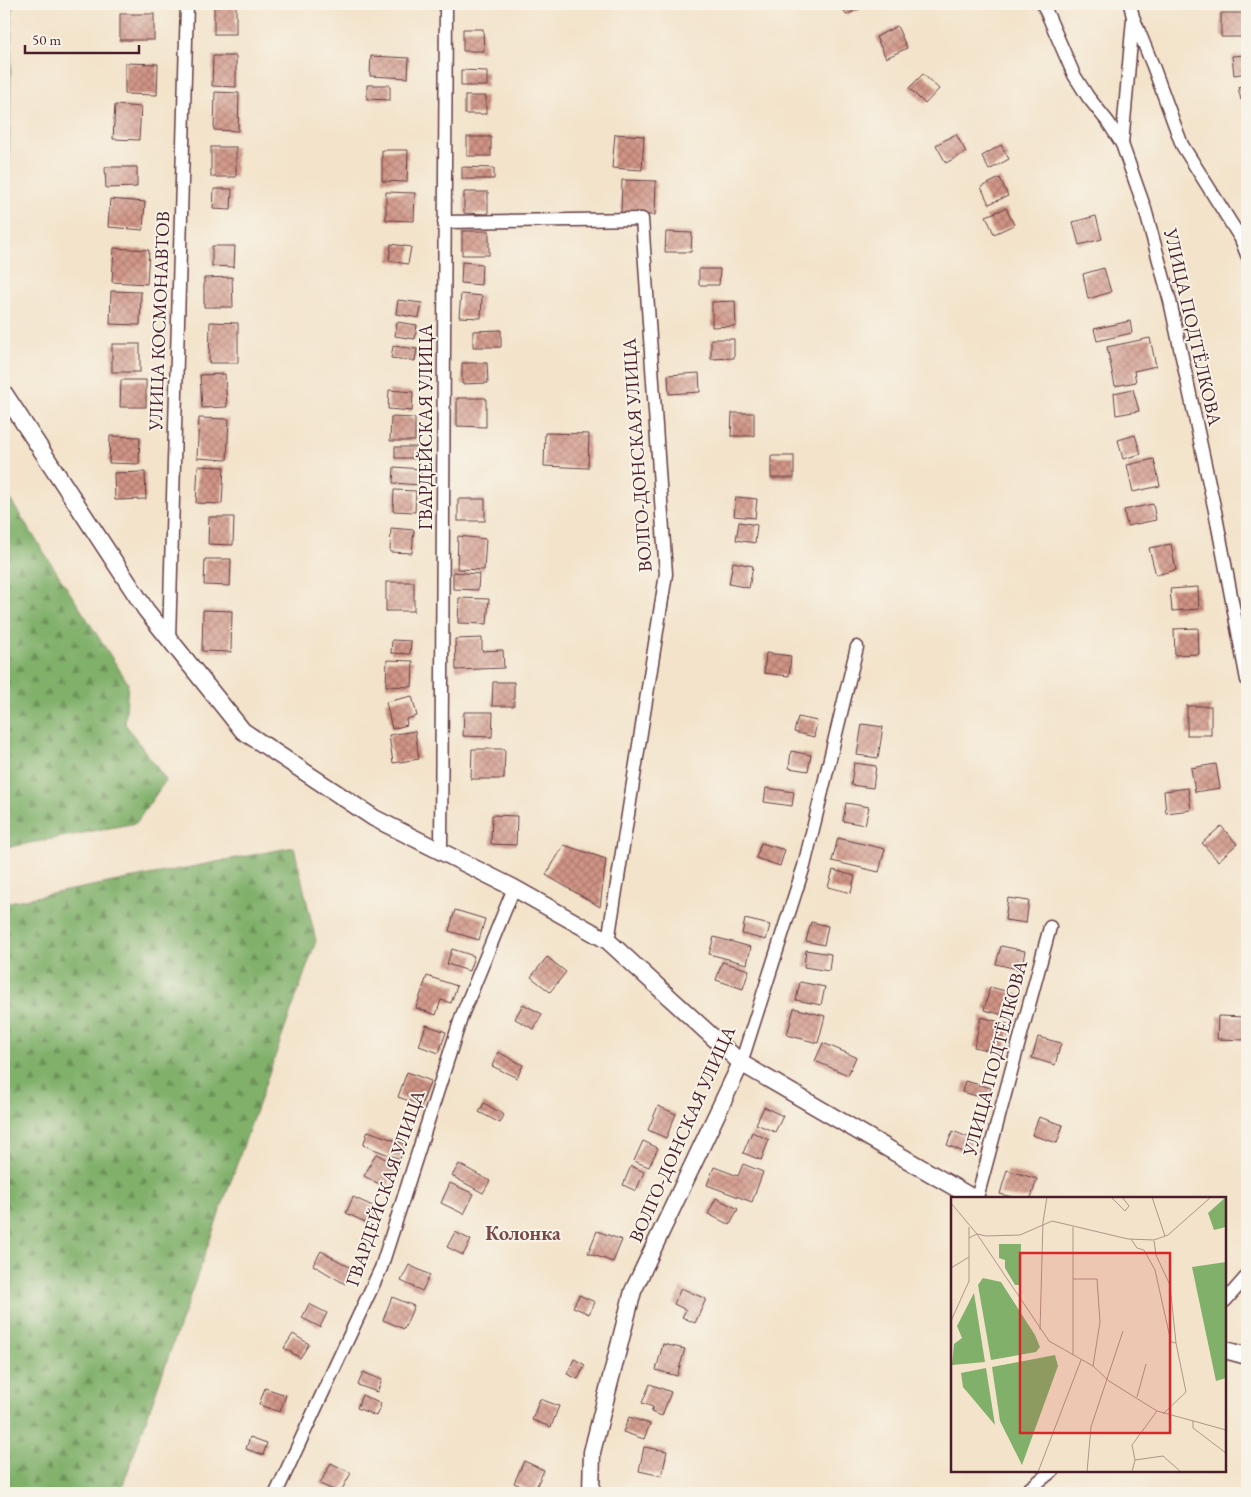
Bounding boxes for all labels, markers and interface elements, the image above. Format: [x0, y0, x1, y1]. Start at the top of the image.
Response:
scale bar [25, 22, 139, 54]
text: 50 m [32, 30, 61, 49]
street label: УЛИЦА КОСМОНАВТОВ [143, 211, 175, 432]
street label: УЛИЦА ПОДТЁЛКОВА [1158, 225, 1228, 429]
street label: ГВАРДЕЙСКАЯ УЛИЦА [413, 323, 438, 530]
street label: ВОЛГО-ДОНСКАЯ УЛИЦА [616, 336, 658, 573]
street label: УЛИЦА ПОДТЁЛКОВА [957, 956, 1033, 1160]
street label: ВОЛГО-ДОНСКАЯ УЛИЦА [623, 1021, 741, 1246]
street label: ГВАРДЕЙСКАЯ УЛИЦА [340, 1086, 431, 1289]
inset map [951, 1197, 1226, 1472]
district label: Колонка [485, 1220, 561, 1246]

